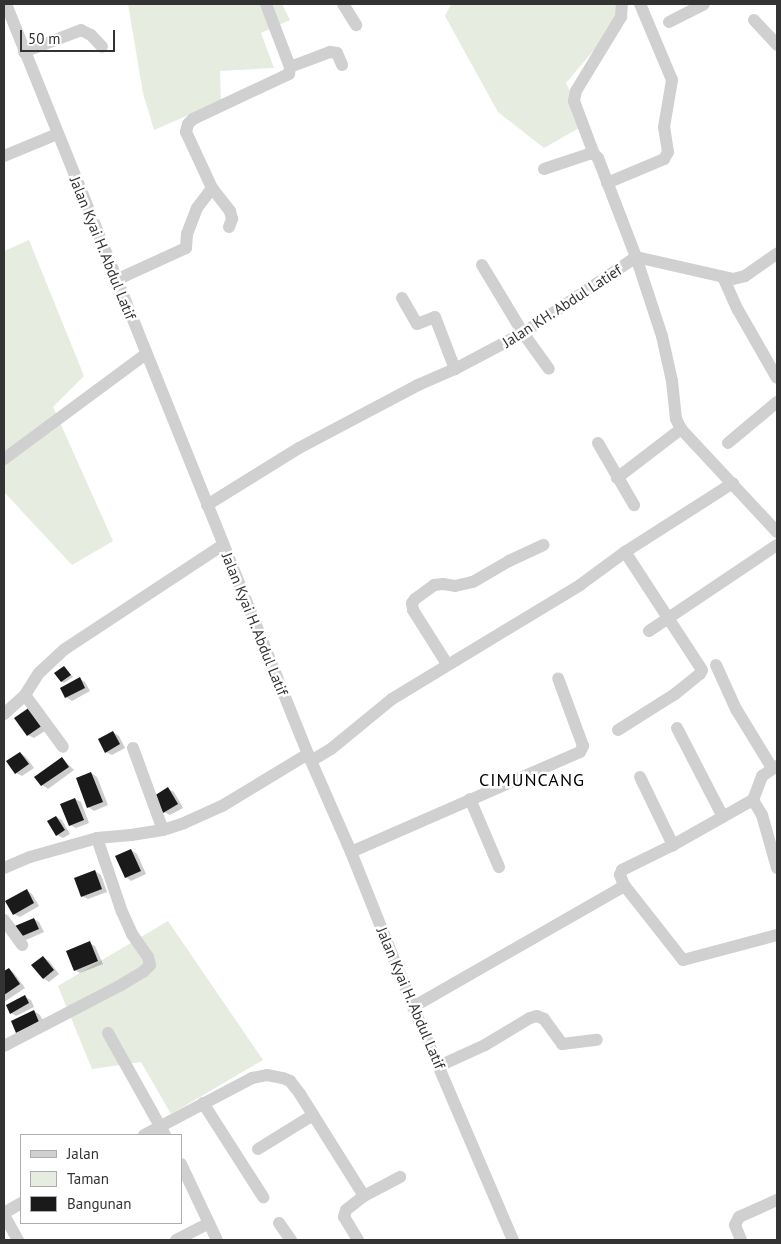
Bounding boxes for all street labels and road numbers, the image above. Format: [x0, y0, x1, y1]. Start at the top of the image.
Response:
street label: Jalan Kyai H. Abdul Latif [66, 173, 140, 323]
street label: Jalan KH. Abdul Latief [498, 260, 626, 352]
street label: Jalan Kyai H. Abdul Latif [218, 549, 292, 699]
street label: Jalan Kyai H. Abdul Latif [373, 924, 449, 1072]

